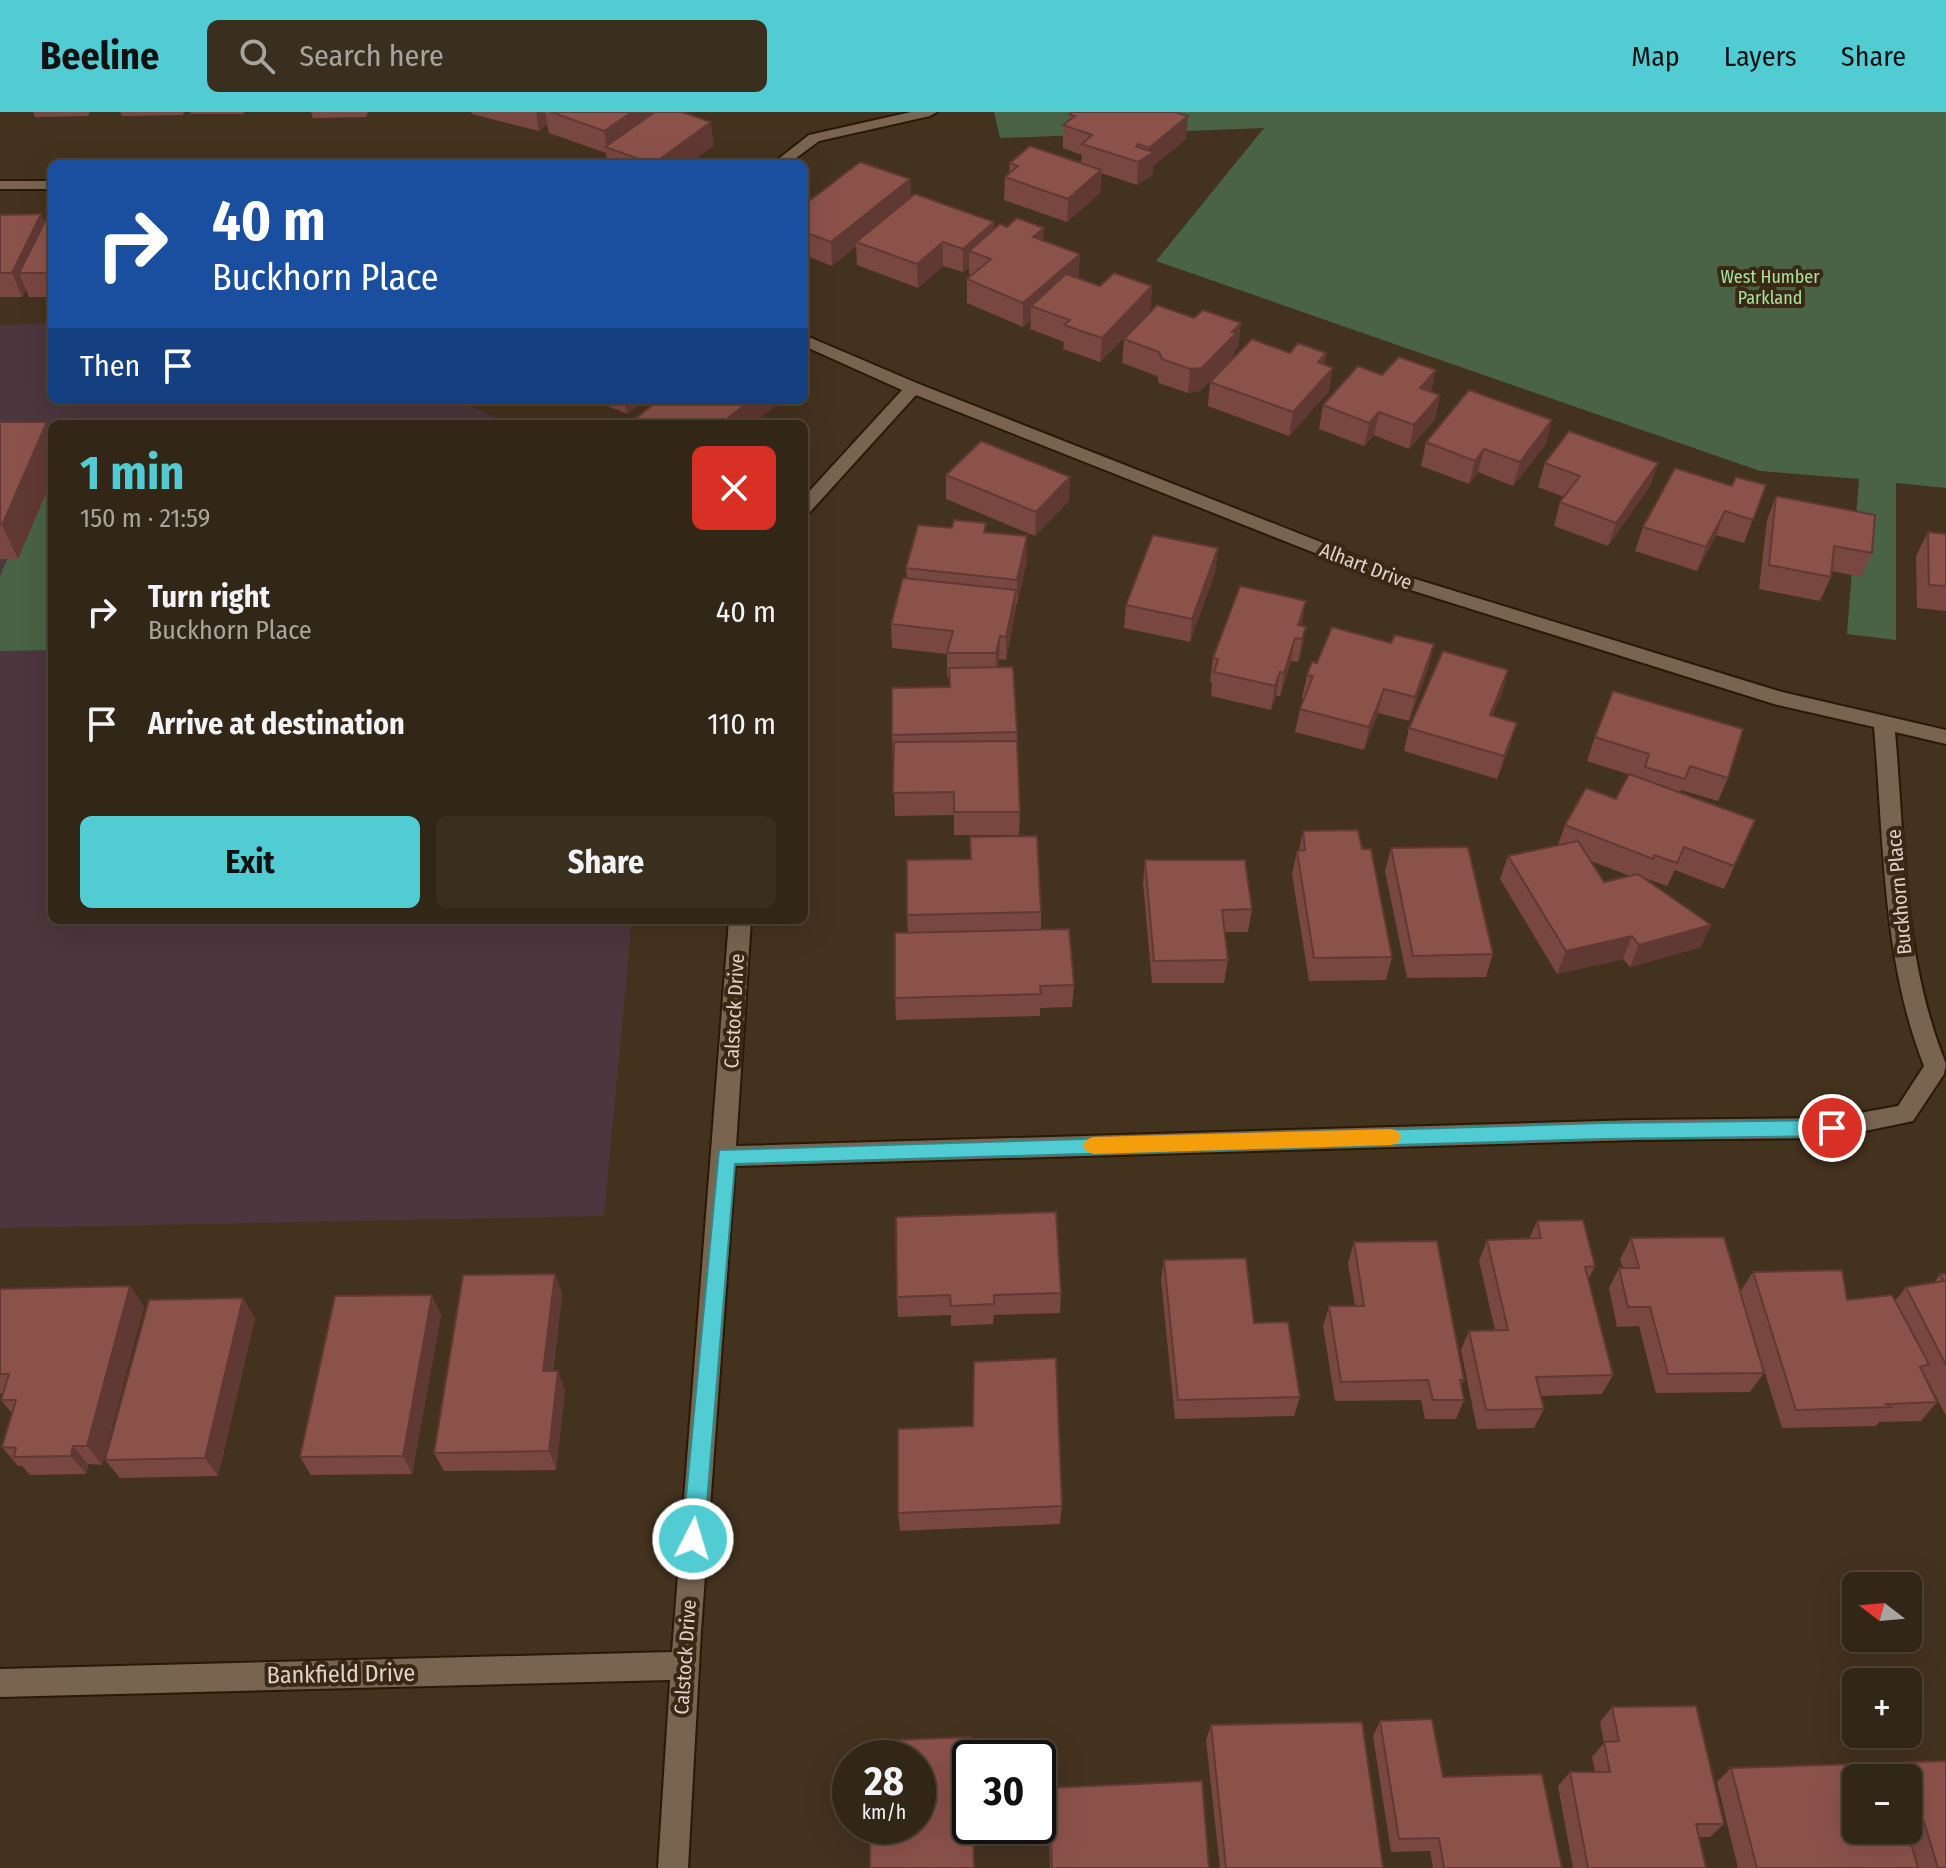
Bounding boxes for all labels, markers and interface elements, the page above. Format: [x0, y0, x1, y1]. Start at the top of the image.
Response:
search box [207, 20, 767, 92]
text: Beeline [40, 33, 159, 79]
icon: search [235, 34, 279, 78]
text: Search here [299, 38, 444, 74]
text: Map [1631, 40, 1680, 73]
text: Layers [1724, 40, 1797, 73]
text: Share [1841, 40, 1906, 73]
text: 40 m [212, 188, 326, 255]
icon: right [80, 192, 184, 296]
text: Buckhorn Place [212, 256, 439, 300]
park label: West Humber Parkland [1721, 266, 1820, 309]
icon: arrive [156, 344, 200, 388]
text: Then [80, 348, 140, 384]
text: 1 min [80, 444, 185, 502]
button: close [692, 446, 776, 530]
text: 150 m · 21:59 [80, 503, 210, 534]
street label: Alhart Drive [1317, 537, 1415, 595]
text: Turn right [148, 579, 270, 615]
icon: right [80, 590, 124, 634]
text: 40 m [716, 594, 776, 630]
text: Buckhorn Place [148, 615, 312, 646]
icon: arrive [80, 702, 124, 746]
text: Arrive at destination [148, 706, 405, 742]
text: 110 m [707, 706, 776, 742]
button: Exit [80, 816, 420, 908]
button: Share [436, 816, 776, 908]
street label: Buckhorn Place [1882, 828, 1916, 956]
street label: Calstock Drive [719, 953, 749, 1069]
pin [1798, 1094, 1866, 1162]
icon: arrive [1810, 1106, 1854, 1150]
position arrow [651, 1497, 735, 1581]
north arrow [1842, 1572, 1922, 1652]
map controls [1842, 1572, 1922, 1844]
street label: Calstock Drive [669, 1599, 701, 1715]
street label: Bankfield Drive [266, 1659, 416, 1689]
button: + [1842, 1668, 1922, 1748]
speed limit sign: 30 [952, 1740, 1056, 1844]
text: 28 [864, 1758, 904, 1806]
button: − [1842, 1764, 1922, 1844]
text: km/h [862, 1800, 906, 1824]

